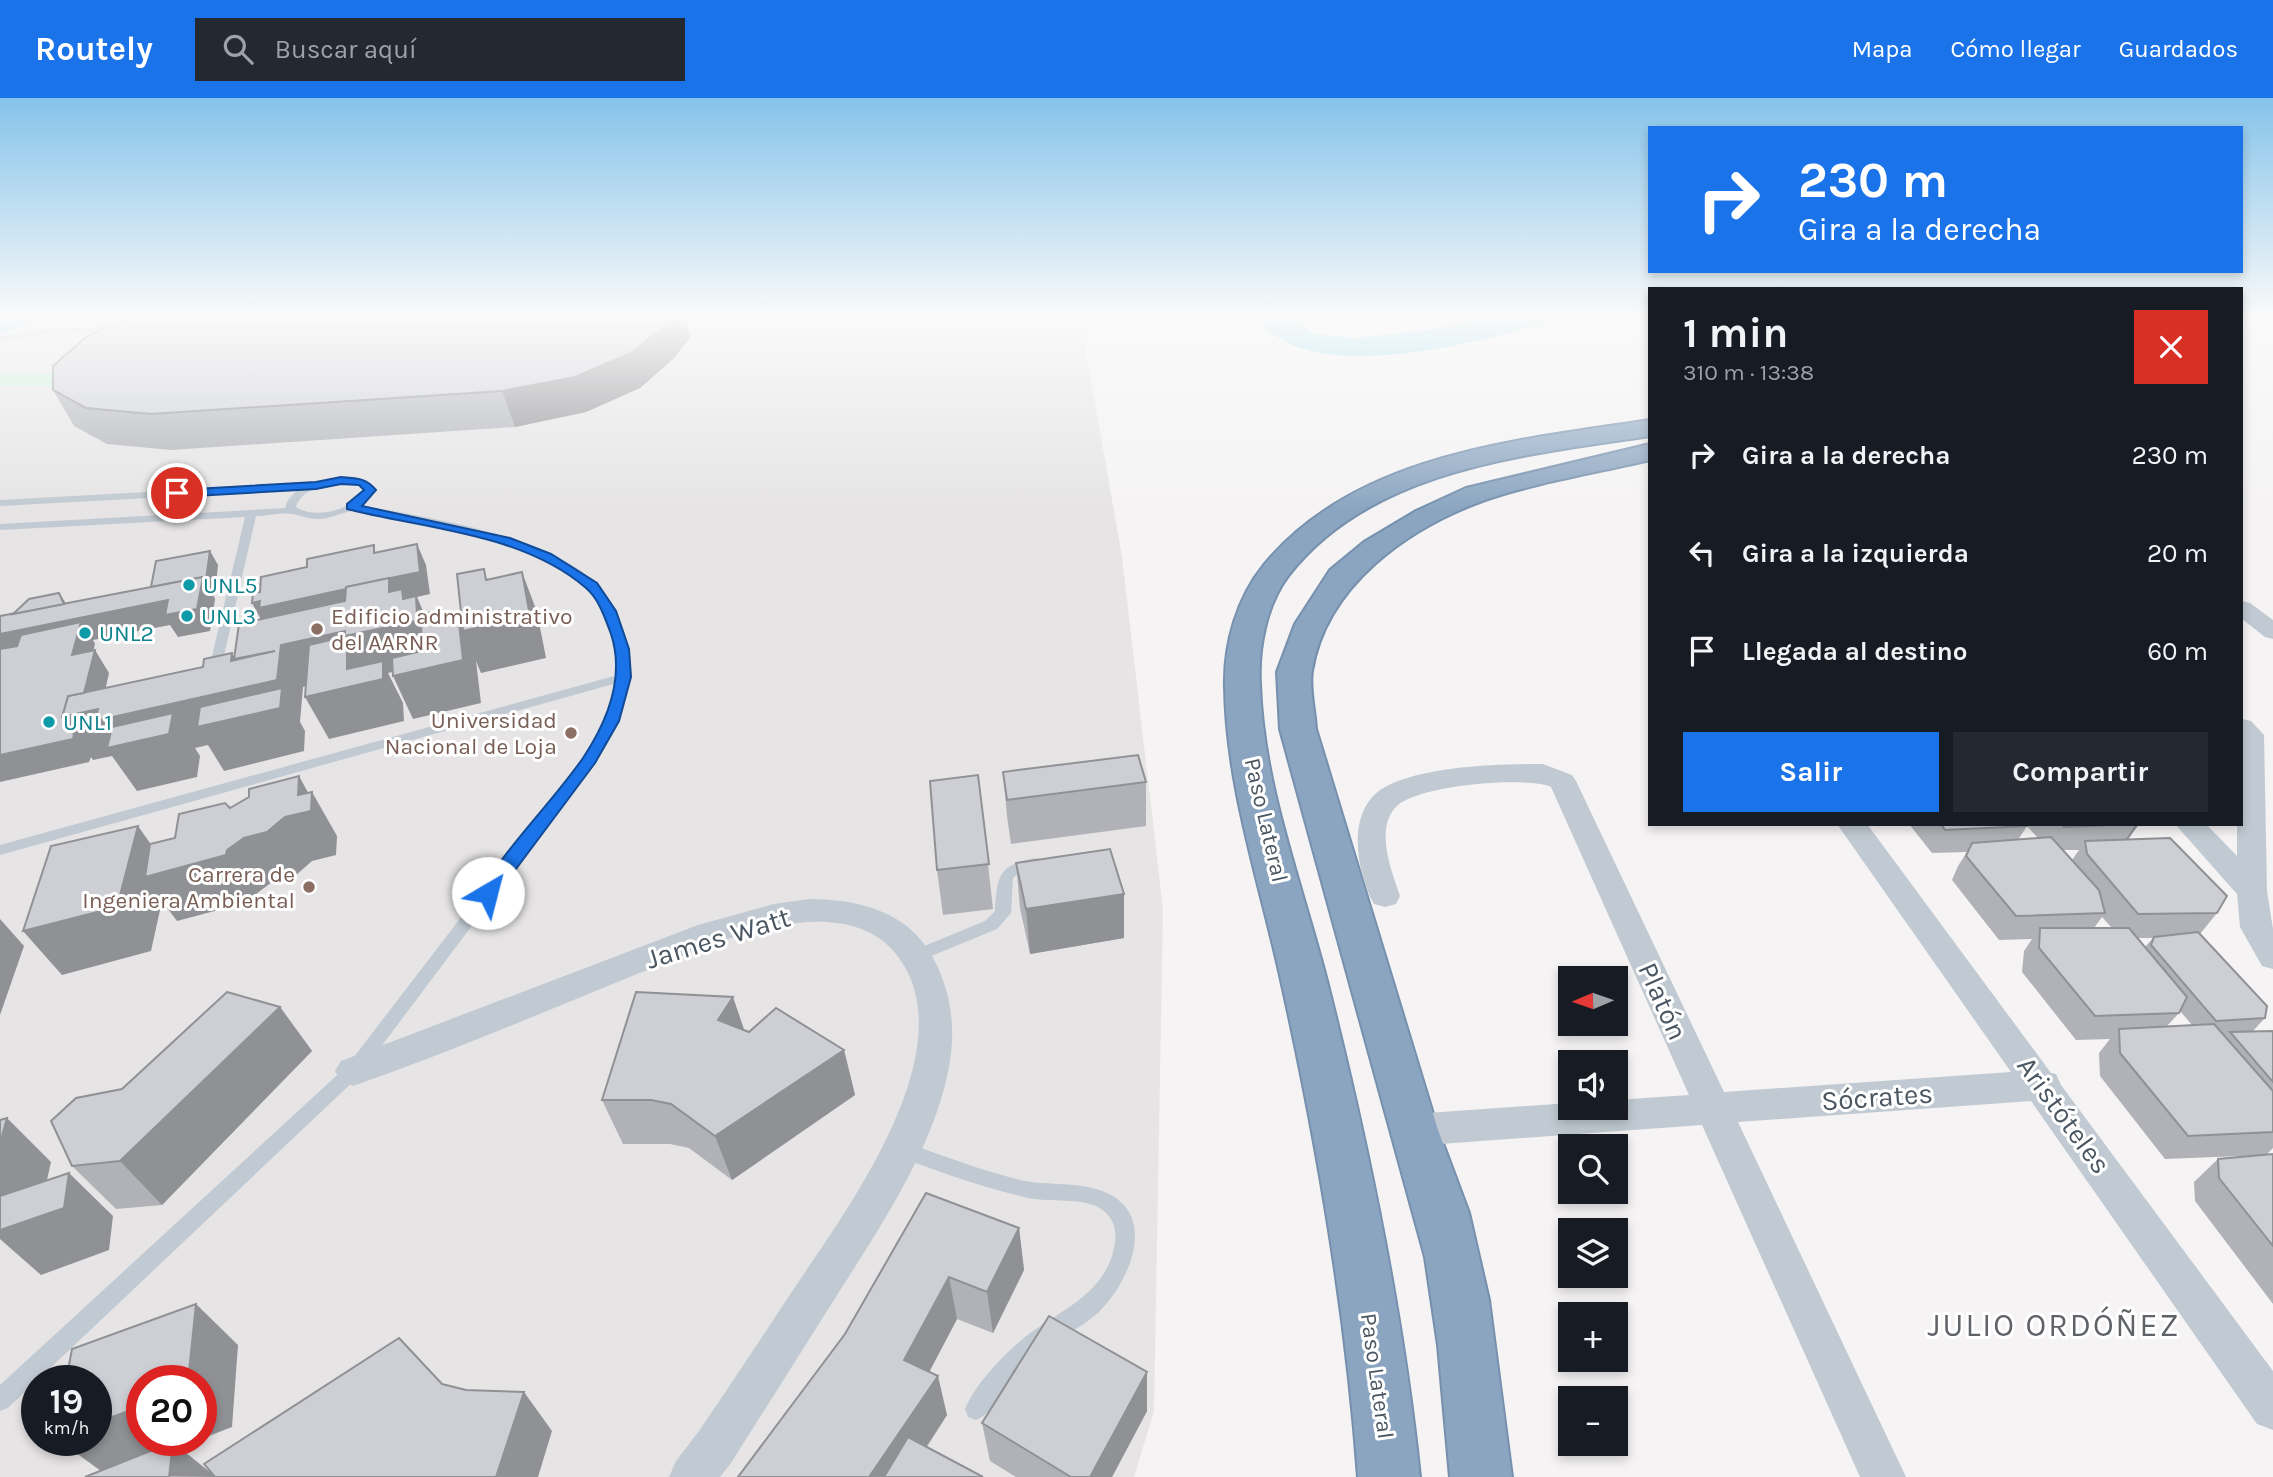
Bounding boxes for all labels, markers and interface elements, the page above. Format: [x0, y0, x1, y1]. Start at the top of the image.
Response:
search box [195, 18, 685, 81]
text: Routely [35, 30, 153, 68]
icon: search [219, 30, 257, 68]
text: Buscar aquí [275, 34, 417, 65]
text: Mapa [1852, 35, 1912, 63]
text: Cómo llegar [1950, 35, 2081, 63]
text: Guardados [2119, 35, 2238, 63]
text: 230 m [1798, 152, 1948, 209]
icon: right [1683, 154, 1774, 245]
text: Gira a la derecha [1798, 211, 2041, 248]
text: 1 min [1683, 308, 1788, 358]
button: close [2134, 310, 2208, 384]
text: 310 m · 13:38 [1683, 359, 1814, 386]
icon: right [1683, 436, 1721, 474]
text: Gira a la derecha [1742, 440, 1951, 471]
text: 230 m [2132, 440, 2208, 471]
pin [147, 463, 207, 523]
icon: arrive [158, 474, 196, 512]
icon: left [1683, 534, 1721, 572]
text: Gira a la izquierda [1742, 538, 1969, 569]
text: 20 m [2147, 538, 2208, 569]
place label: UNL5 [203, 572, 258, 599]
marker: UNL5 [181, 577, 197, 593]
place label: UNL3 [201, 603, 256, 630]
place label: Edificio administrativo del AARNR [331, 603, 573, 656]
marker: UNL3 [179, 608, 195, 624]
place label: UNL2 [99, 620, 154, 647]
marker: Edificio administrativo del AARNR [309, 621, 325, 637]
marker: UNL2 [77, 625, 93, 641]
icon: arrive [1683, 632, 1721, 670]
text: Llegada al destino [1742, 636, 1968, 667]
text: 60 m [2147, 636, 2208, 667]
place label: Universidad Nacional de Loja [385, 707, 557, 760]
place label: UNL1 [63, 709, 112, 736]
marker: UNL1 [41, 714, 57, 730]
marker: Universidad Nacional de Loja [563, 725, 579, 741]
button: Salir [1683, 732, 1939, 812]
button: Compartir [1953, 732, 2208, 812]
street label: Paso Lateral [1239, 755, 1293, 885]
position arrow [451, 856, 525, 930]
place label: Carrera de Ingeniera Ambiental [82, 861, 295, 914]
marker: Carrera de Ingeniera Ambiental [301, 879, 317, 895]
street label: James Watt [642, 900, 794, 976]
street label: Platón [1631, 957, 1695, 1045]
north arrow [1558, 966, 1628, 1036]
map controls [1558, 966, 1628, 1456]
button: sound [1558, 1050, 1628, 1120]
street label: Aristóteles [2010, 1050, 2118, 1180]
street label: Sócrates [1820, 1077, 1934, 1117]
button: search [1558, 1134, 1628, 1204]
button: layers [1558, 1218, 1628, 1288]
button: + [1558, 1302, 1628, 1372]
district label: JULIO ORDÓÑEZ [1928, 1305, 2180, 1344]
street label: Paso Lateral [1355, 1311, 1399, 1441]
speed limit sign: 20 [126, 1365, 217, 1456]
text: 19 [50, 1381, 83, 1422]
button: − [1558, 1386, 1628, 1456]
text: km/h [44, 1417, 89, 1439]

